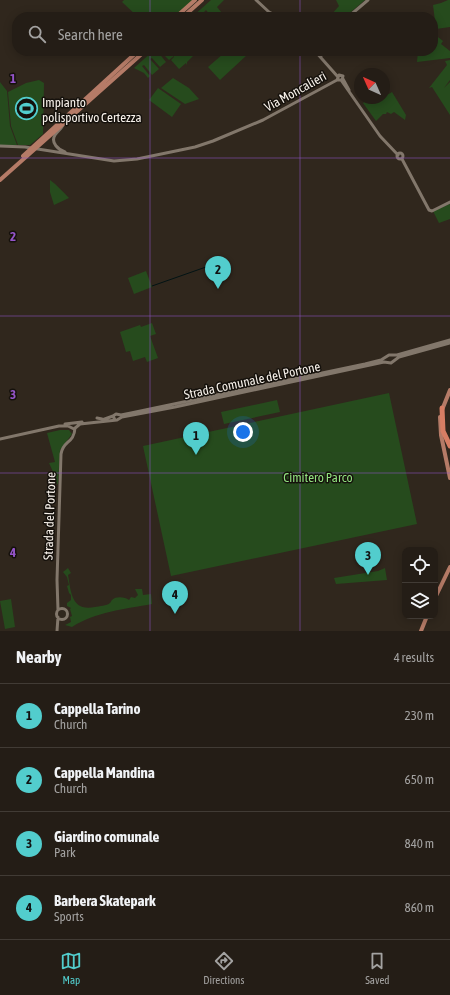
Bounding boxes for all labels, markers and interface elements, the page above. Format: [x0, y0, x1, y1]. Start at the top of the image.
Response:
search box [12, 12, 438, 56]
icon: search [26, 23, 48, 45]
text: Search here [58, 26, 123, 43]
street label: Via Moncalieri [262, 68, 329, 115]
north arrow [354, 68, 390, 104]
text: 1 [10, 71, 16, 86]
place label: Impianto polisportivo Certezza [42, 95, 142, 125]
sports icon: Impianto polisportivo Certezza [13, 96, 39, 122]
text: 2 [10, 229, 16, 244]
pin: 2 [205, 256, 231, 289]
street label: Strada Comunale del Portone [183, 359, 322, 402]
text: 3 [10, 387, 16, 402]
pin: 1 [183, 422, 209, 455]
your location [233, 422, 253, 442]
park label: Cimitero Parco [283, 470, 353, 485]
street label: Strada del Portone [40, 472, 59, 560]
pin: 3 [355, 542, 381, 575]
text: 4 [9, 545, 16, 560]
map controls [402, 547, 438, 619]
button: locate [402, 547, 438, 583]
pin: 4 [162, 581, 188, 614]
button: layers [402, 583, 438, 619]
text: Nearby [16, 647, 62, 667]
text: 4 results [394, 650, 434, 665]
text: Cappella Tarino [54, 700, 140, 717]
text: 1 [26, 708, 32, 723]
text: 230 m [405, 708, 434, 723]
text: Church [54, 717, 87, 732]
text: Cappella Mandina [54, 764, 155, 781]
text: 2 [26, 772, 32, 787]
text: 650 m [405, 772, 434, 787]
text: Church [54, 781, 87, 796]
text: Giardino comunale [54, 828, 159, 845]
text: 3 [26, 836, 32, 851]
text: 840 m [405, 836, 434, 851]
text: Park [54, 845, 76, 860]
text: Barbera Skatepark [54, 892, 156, 909]
text: 4 [26, 900, 32, 915]
text: 860 m [405, 900, 434, 915]
text: Sports [54, 909, 84, 924]
tab: Map [60, 950, 82, 986]
tab: Directions [203, 950, 244, 986]
tab: Saved [365, 950, 390, 986]

